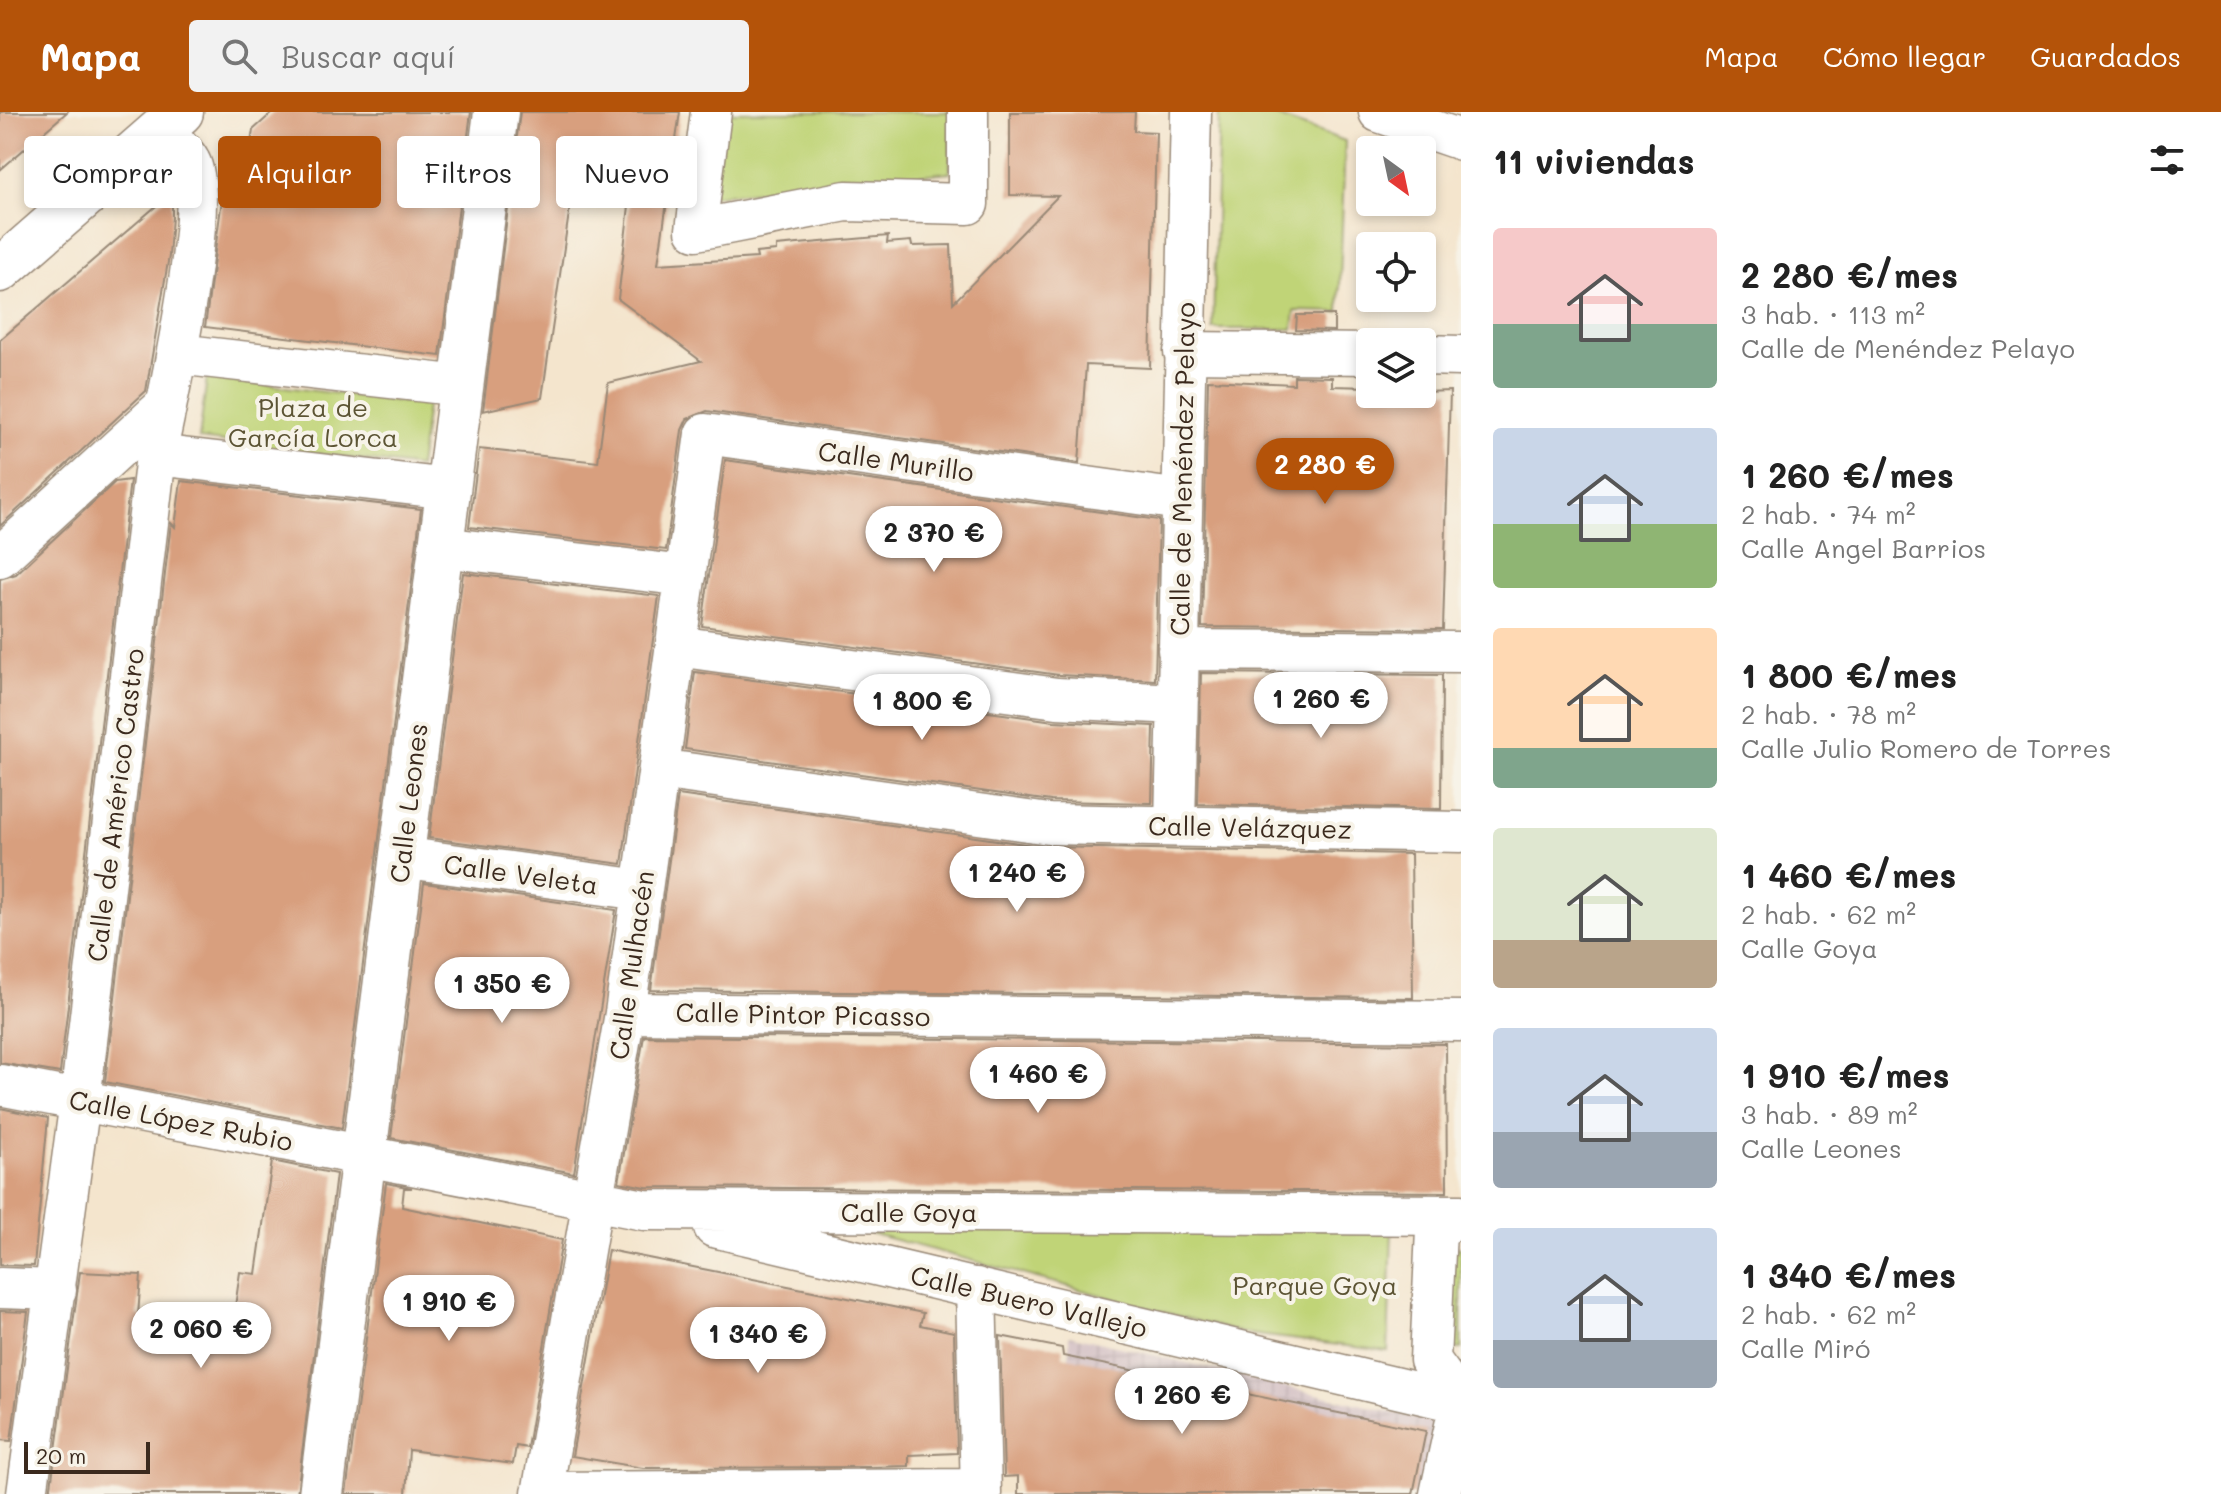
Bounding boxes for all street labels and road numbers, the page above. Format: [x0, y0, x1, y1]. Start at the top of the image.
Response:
street label: Calle de Menéndez Pelayo [1162, 302, 1202, 636]
street label: Calle Murillo [816, 433, 976, 489]
street label: Calle de Américo Castro [79, 646, 151, 964]
street label: Calle Leones [381, 721, 435, 885]
street label: Calle Velázquez [1148, 808, 1352, 846]
street label: Calle Veleta [442, 846, 600, 902]
street label: Calle Mulhacén [601, 868, 661, 1062]
street label: Calle Pintor Picasso [675, 995, 931, 1033]
street label: Calle López Rubio [66, 1082, 296, 1158]
street label: Calle Goya [841, 1195, 977, 1229]
street label: Calle Buero Vallejo [907, 1257, 1151, 1345]

